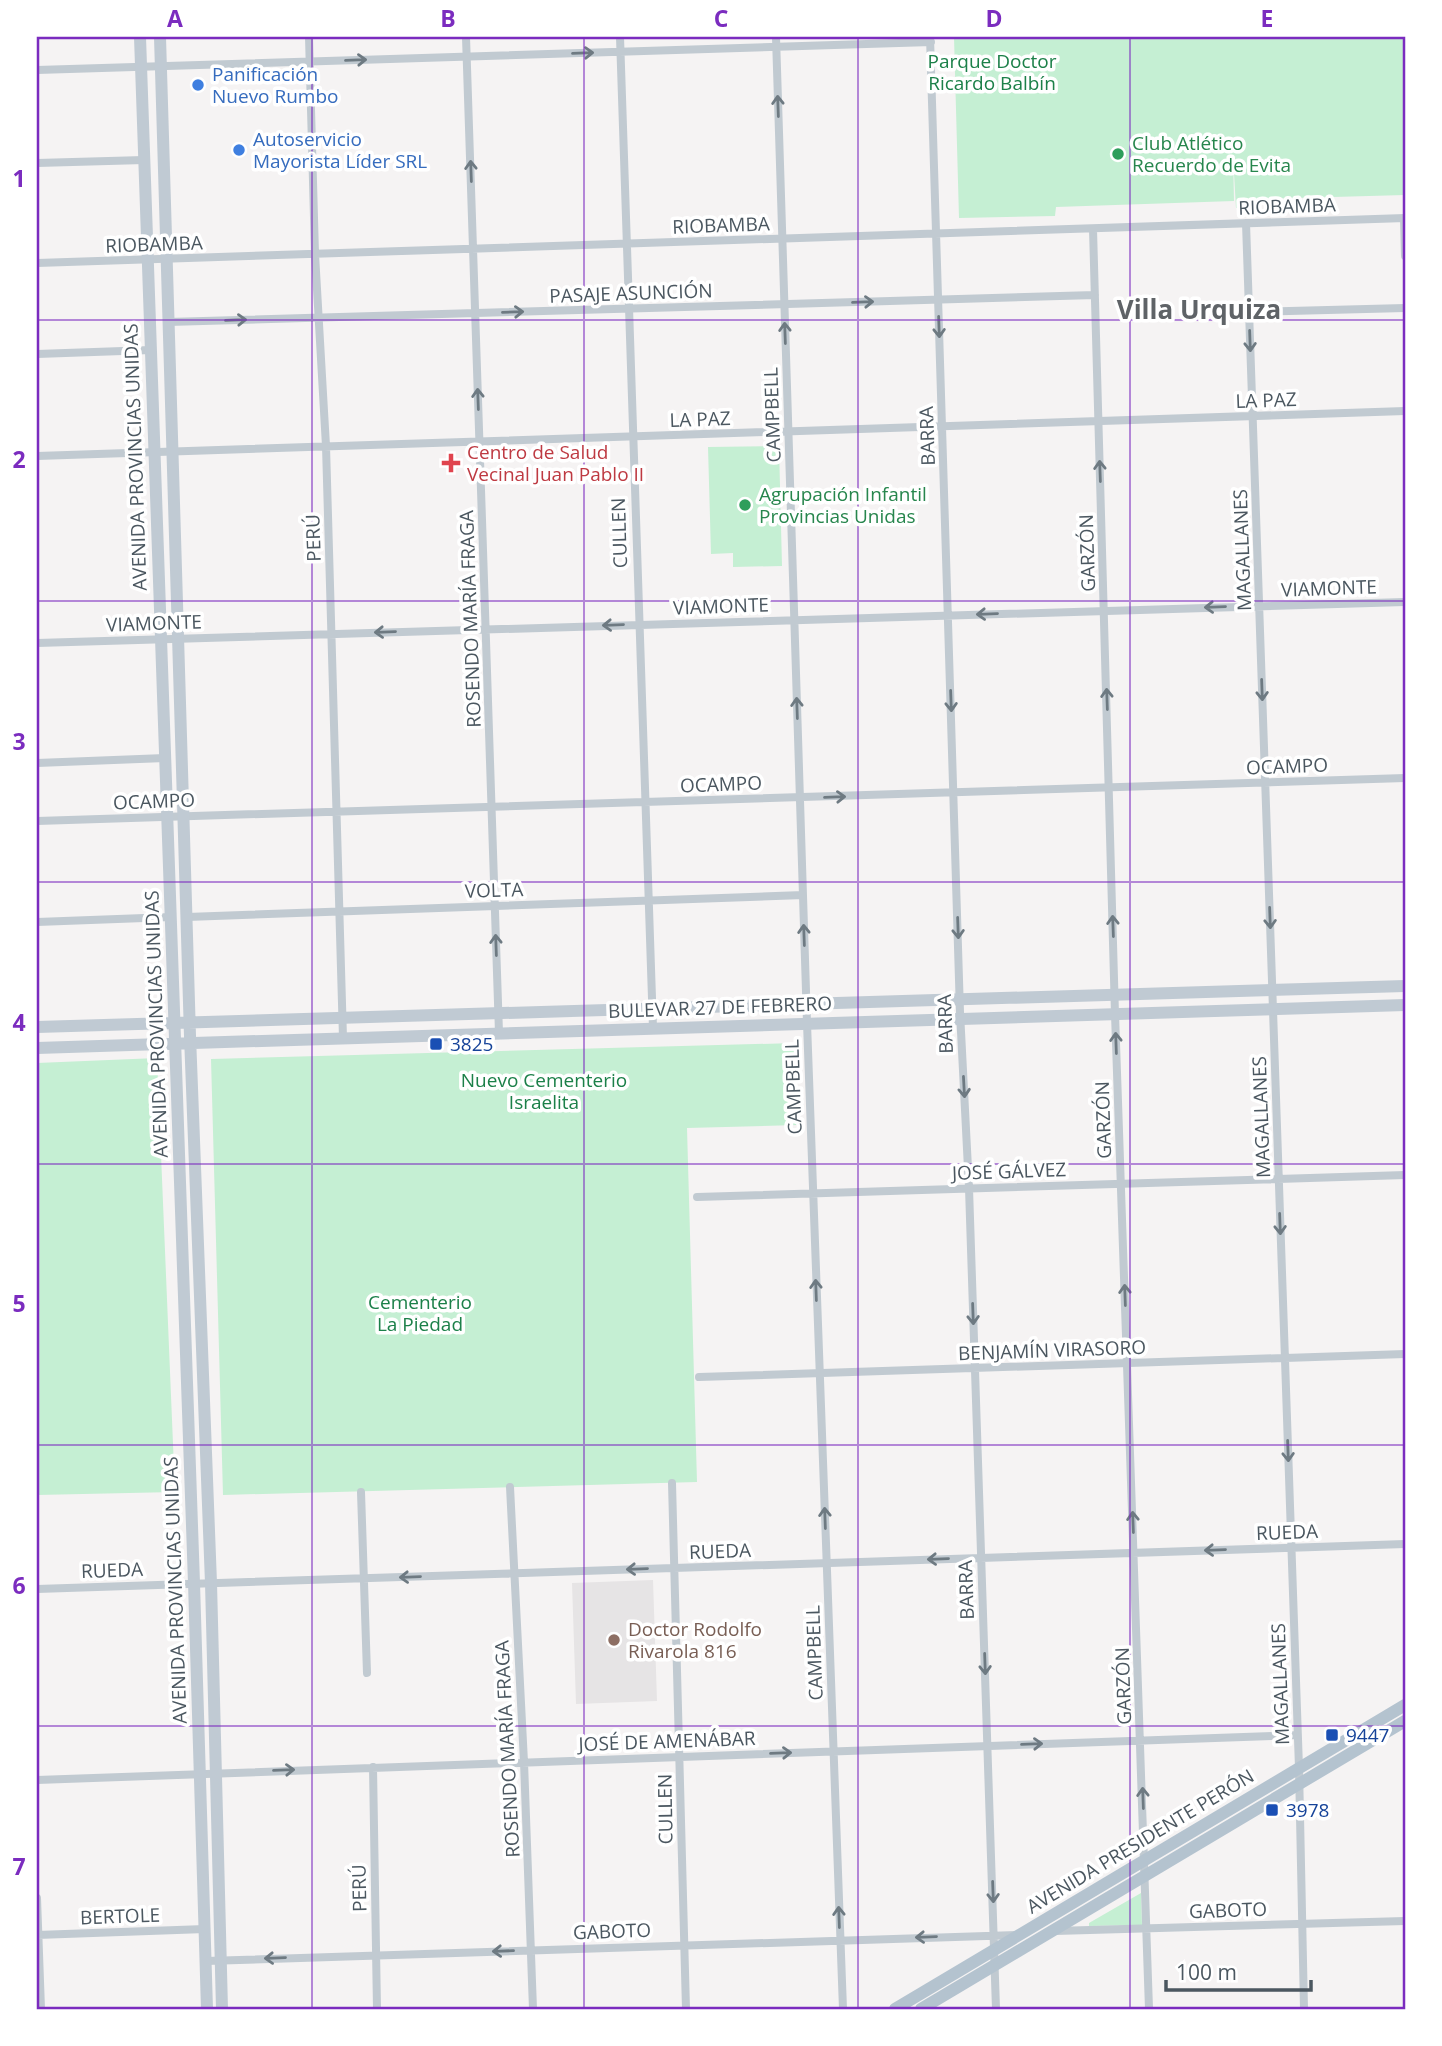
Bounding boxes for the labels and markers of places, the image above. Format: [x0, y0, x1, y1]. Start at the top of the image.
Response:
place label: Panificación Nuevo Rumbo [212, 61, 339, 109]
marker: Panificación Nuevo Rumbo [190, 77, 206, 93]
place label: Autoservicio Mayorista Líder SRL [253, 126, 427, 174]
place label: Club Atlético Recuerdo de Evita [1132, 130, 1291, 178]
marker: Autoservicio Mayorista Líder SRL [231, 142, 247, 158]
marker: Club Atlético Recuerdo de Evita [1110, 146, 1126, 162]
place label: Centro de Salud Vecinal Juan Pablo II [467, 439, 644, 487]
marker: Centro de Salud Vecinal Juan Pablo II [441, 453, 461, 473]
place label: Agrupación Infantil Provincias Unidas [759, 481, 927, 529]
marker: Agrupación Infantil Provincias Unidas [737, 497, 753, 513]
place label: 3825 [450, 1031, 493, 1057]
marker: 3825 [428, 1036, 444, 1052]
place label: Doctor Rodolfo Rivarola 816 [628, 1616, 762, 1664]
marker: Doctor Rodolfo Rivarola 816 [606, 1632, 622, 1648]
place label: 9447 [1346, 1722, 1389, 1748]
marker: 9447 [1324, 1727, 1340, 1743]
place label: 3978 [1286, 1797, 1329, 1823]
marker: 3978 [1264, 1802, 1280, 1818]

